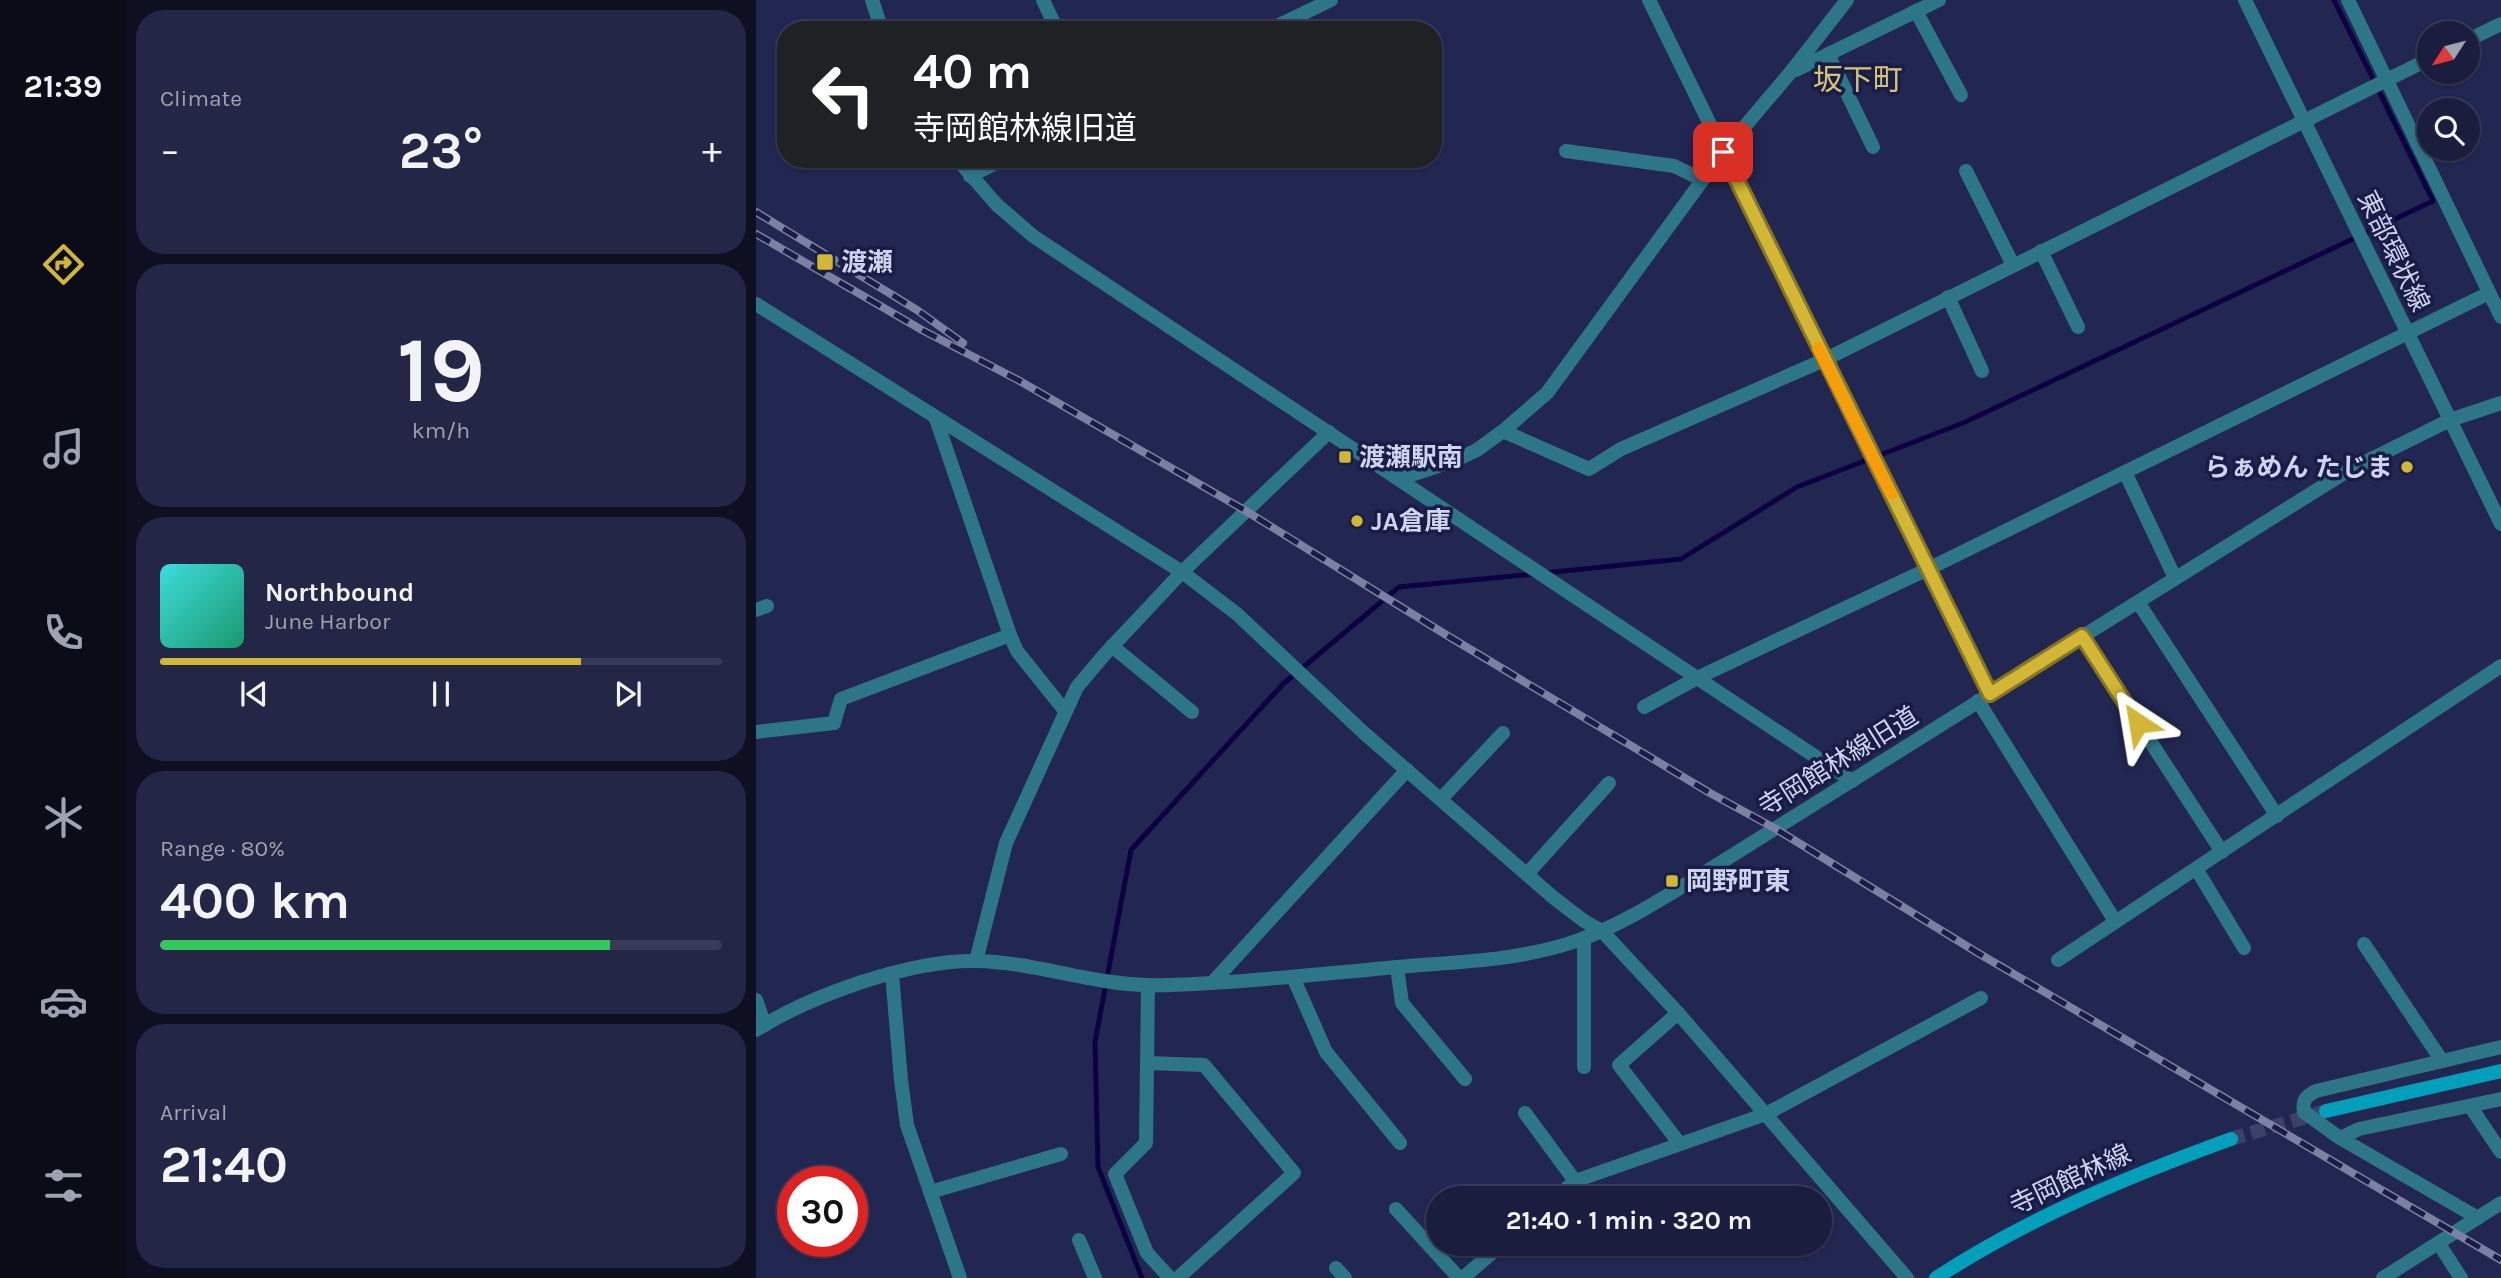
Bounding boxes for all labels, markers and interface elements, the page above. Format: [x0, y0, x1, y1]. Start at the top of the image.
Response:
north arrow [2417, 21, 2480, 84]
map controls [2417, 21, 2480, 161]
text: 40 m [913, 43, 1032, 100]
icon: left [798, 49, 889, 140]
district label: 坂下町 [1813, 62, 1903, 98]
text: 21:39 [24, 68, 102, 105]
text: Climate [160, 85, 242, 112]
button: search [2417, 98, 2480, 161]
text: 寺岡館林線旧道 [913, 110, 1137, 147]
text: 23° [399, 120, 483, 181]
pin [1693, 122, 1753, 182]
text: − [160, 128, 180, 173]
text: + [702, 128, 722, 173]
icon: arrive [1704, 133, 1742, 171]
street label: 東部環状線 [2351, 186, 2436, 316]
icon: directions [39, 240, 88, 289]
place label: 渡瀬 [841, 247, 893, 278]
marker: 渡瀬 [815, 252, 835, 272]
text: 19 [397, 318, 485, 424]
text: km/h [412, 417, 470, 444]
icon: music [39, 424, 88, 473]
place label: 渡瀬駅南 [1359, 442, 1463, 473]
marker: 渡瀬駅南 [1337, 449, 1353, 465]
place label: らぁめん たじま [2204, 452, 2393, 483]
marker: らぁめん たじま [2399, 459, 2415, 475]
place label: JA倉庫 [1371, 506, 1451, 537]
marker: JA倉庫 [1349, 513, 1365, 529]
text: Northbound [265, 577, 414, 608]
icon: phone [39, 608, 88, 657]
text: June Harbor [265, 608, 390, 635]
icon: previous [235, 675, 273, 713]
icon: pause [422, 675, 460, 713]
icon: next [609, 675, 647, 713]
position arrow [2101, 686, 2175, 760]
street label: 寺岡館林線旧道 [1753, 700, 1924, 823]
icon: climate [39, 793, 88, 842]
text: Range · 80% [160, 835, 285, 862]
place label: 岡野町東 [1686, 866, 1790, 897]
text: 400 km [160, 870, 350, 931]
marker: 岡野町東 [1664, 873, 1680, 889]
icon: car [39, 977, 88, 1026]
text: Arrival [160, 1099, 227, 1126]
text: 21:40 [160, 1134, 288, 1195]
street label: 寺岡館林線 [2005, 1138, 2136, 1221]
icon: filters [39, 1161, 88, 1210]
speed limit sign: 30 [777, 1166, 868, 1257]
text: 21:40 · 1 min · 320 m [1506, 1205, 1752, 1236]

